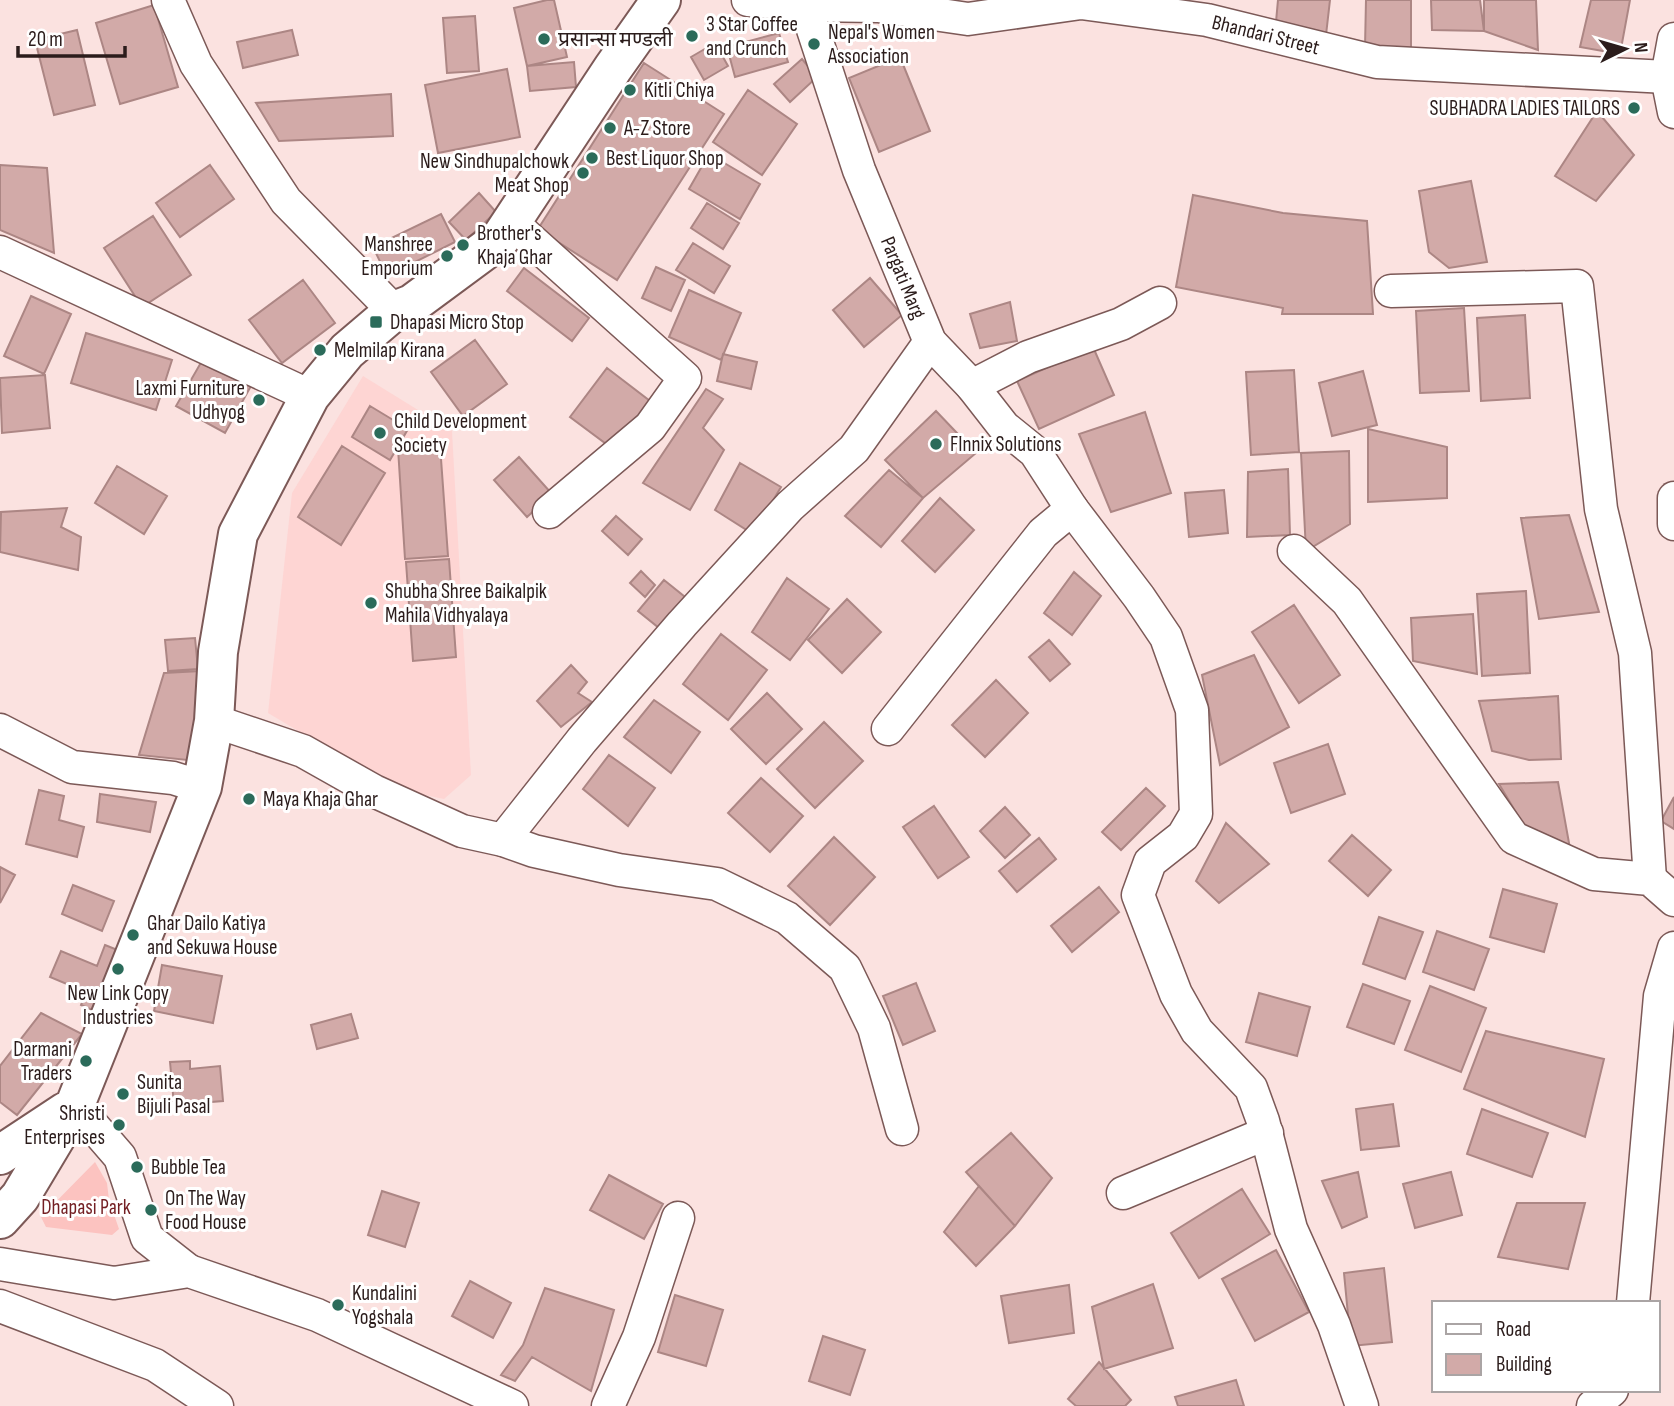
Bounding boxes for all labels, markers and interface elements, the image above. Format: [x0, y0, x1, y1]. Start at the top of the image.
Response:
street label: Bhandari Street [1209, 10, 1322, 60]
place label: 3 Star Coffee and Crunch [706, 12, 798, 61]
scale bar [18, 14, 124, 58]
north arrow [1590, 14, 1660, 84]
place label: Nepal's Women Association [827, 20, 935, 69]
text: 20 m [28, 27, 63, 52]
place label: प्रसान्सा मण्डली [558, 27, 673, 52]
marker: 3 Star Coffee and Crunch [684, 28, 700, 44]
marker: प्रसान्सा मण्डली [536, 31, 552, 47]
marker: Nepal's Women Association [806, 36, 822, 52]
text: N [1629, 42, 1652, 54]
place label: Kitli Chiya [644, 78, 714, 103]
marker: Kitli Chiya [622, 82, 638, 98]
place label: SUBHADRA LADIES TAILORS [1430, 96, 1620, 121]
marker: SUBHADRA LADIES TAILORS [1626, 100, 1642, 116]
place label: A-Z Store [623, 116, 691, 141]
marker: A-Z Store [602, 120, 618, 136]
place label: Best Liquor Shop [606, 146, 724, 171]
place label: New Sindhupalchowk Meat Shop [420, 149, 569, 198]
marker: Best Liquor Shop [584, 150, 600, 166]
marker: New Sindhupalchowk Meat Shop [575, 165, 591, 181]
place label: Brother's Khaja Ghar [477, 221, 552, 270]
place label: Manshree Emporium [361, 232, 433, 281]
street label: Pargati Marg [875, 233, 931, 322]
marker: Brother's Khaja Ghar [455, 237, 471, 253]
marker: Manshree Emporium [439, 248, 455, 264]
place label: Dhapasi Micro Stop [390, 310, 524, 335]
marker: Dhapasi Micro Stop [368, 314, 384, 330]
place label: Melmilap Kirana [334, 338, 445, 363]
marker: Melmilap Kirana [312, 342, 328, 358]
place label: Laxmi Furniture Udhyog [136, 376, 245, 425]
marker: Laxmi Furniture Udhyog [251, 392, 267, 408]
place label: Child Development Society [394, 409, 527, 458]
marker: Child Development Society [372, 425, 388, 441]
place label: FInnix Solutions [950, 432, 1062, 457]
marker: FInnix Solutions [928, 436, 944, 452]
place label: Shubha Shree Baikalpik Mahila Vidhyalaya [385, 579, 547, 628]
marker: Shubha Shree Baikalpik Mahila Vidhyalaya [363, 595, 379, 611]
place label: Maya Khaja Ghar [263, 787, 378, 812]
marker: Maya Khaja Ghar [241, 791, 257, 807]
place label: Ghar Dailo Katiya and Sekuwa House [147, 911, 277, 960]
marker: Ghar Dailo Katiya and Sekuwa House [125, 927, 141, 943]
marker: New Link Copy Industries [110, 961, 126, 977]
place label: New Link Copy Industries [67, 981, 169, 1030]
place label: Darmani Traders [13, 1037, 72, 1086]
marker: Darmani Traders [78, 1053, 94, 1069]
place label: Sunita Bijuli Pasal [137, 1070, 211, 1119]
marker: Sunita Bijuli Pasal [115, 1086, 131, 1102]
place label: Shristi Enterprises [24, 1101, 105, 1150]
marker: Shristi Enterprises [111, 1117, 127, 1133]
place label: Bubble Tea [151, 1155, 226, 1180]
marker: Bubble Tea [129, 1159, 145, 1175]
place label: On The Way Food House [165, 1186, 246, 1235]
park label: Dhapasi Park [41, 1195, 131, 1220]
marker: On The Way Food House [143, 1202, 159, 1218]
place label: Kundalini Yogshala [352, 1281, 417, 1330]
marker: Kundalini Yogshala [330, 1297, 346, 1313]
legend [1432, 1301, 1660, 1392]
text: Road [1496, 1317, 1531, 1342]
text: Building [1496, 1352, 1552, 1377]

